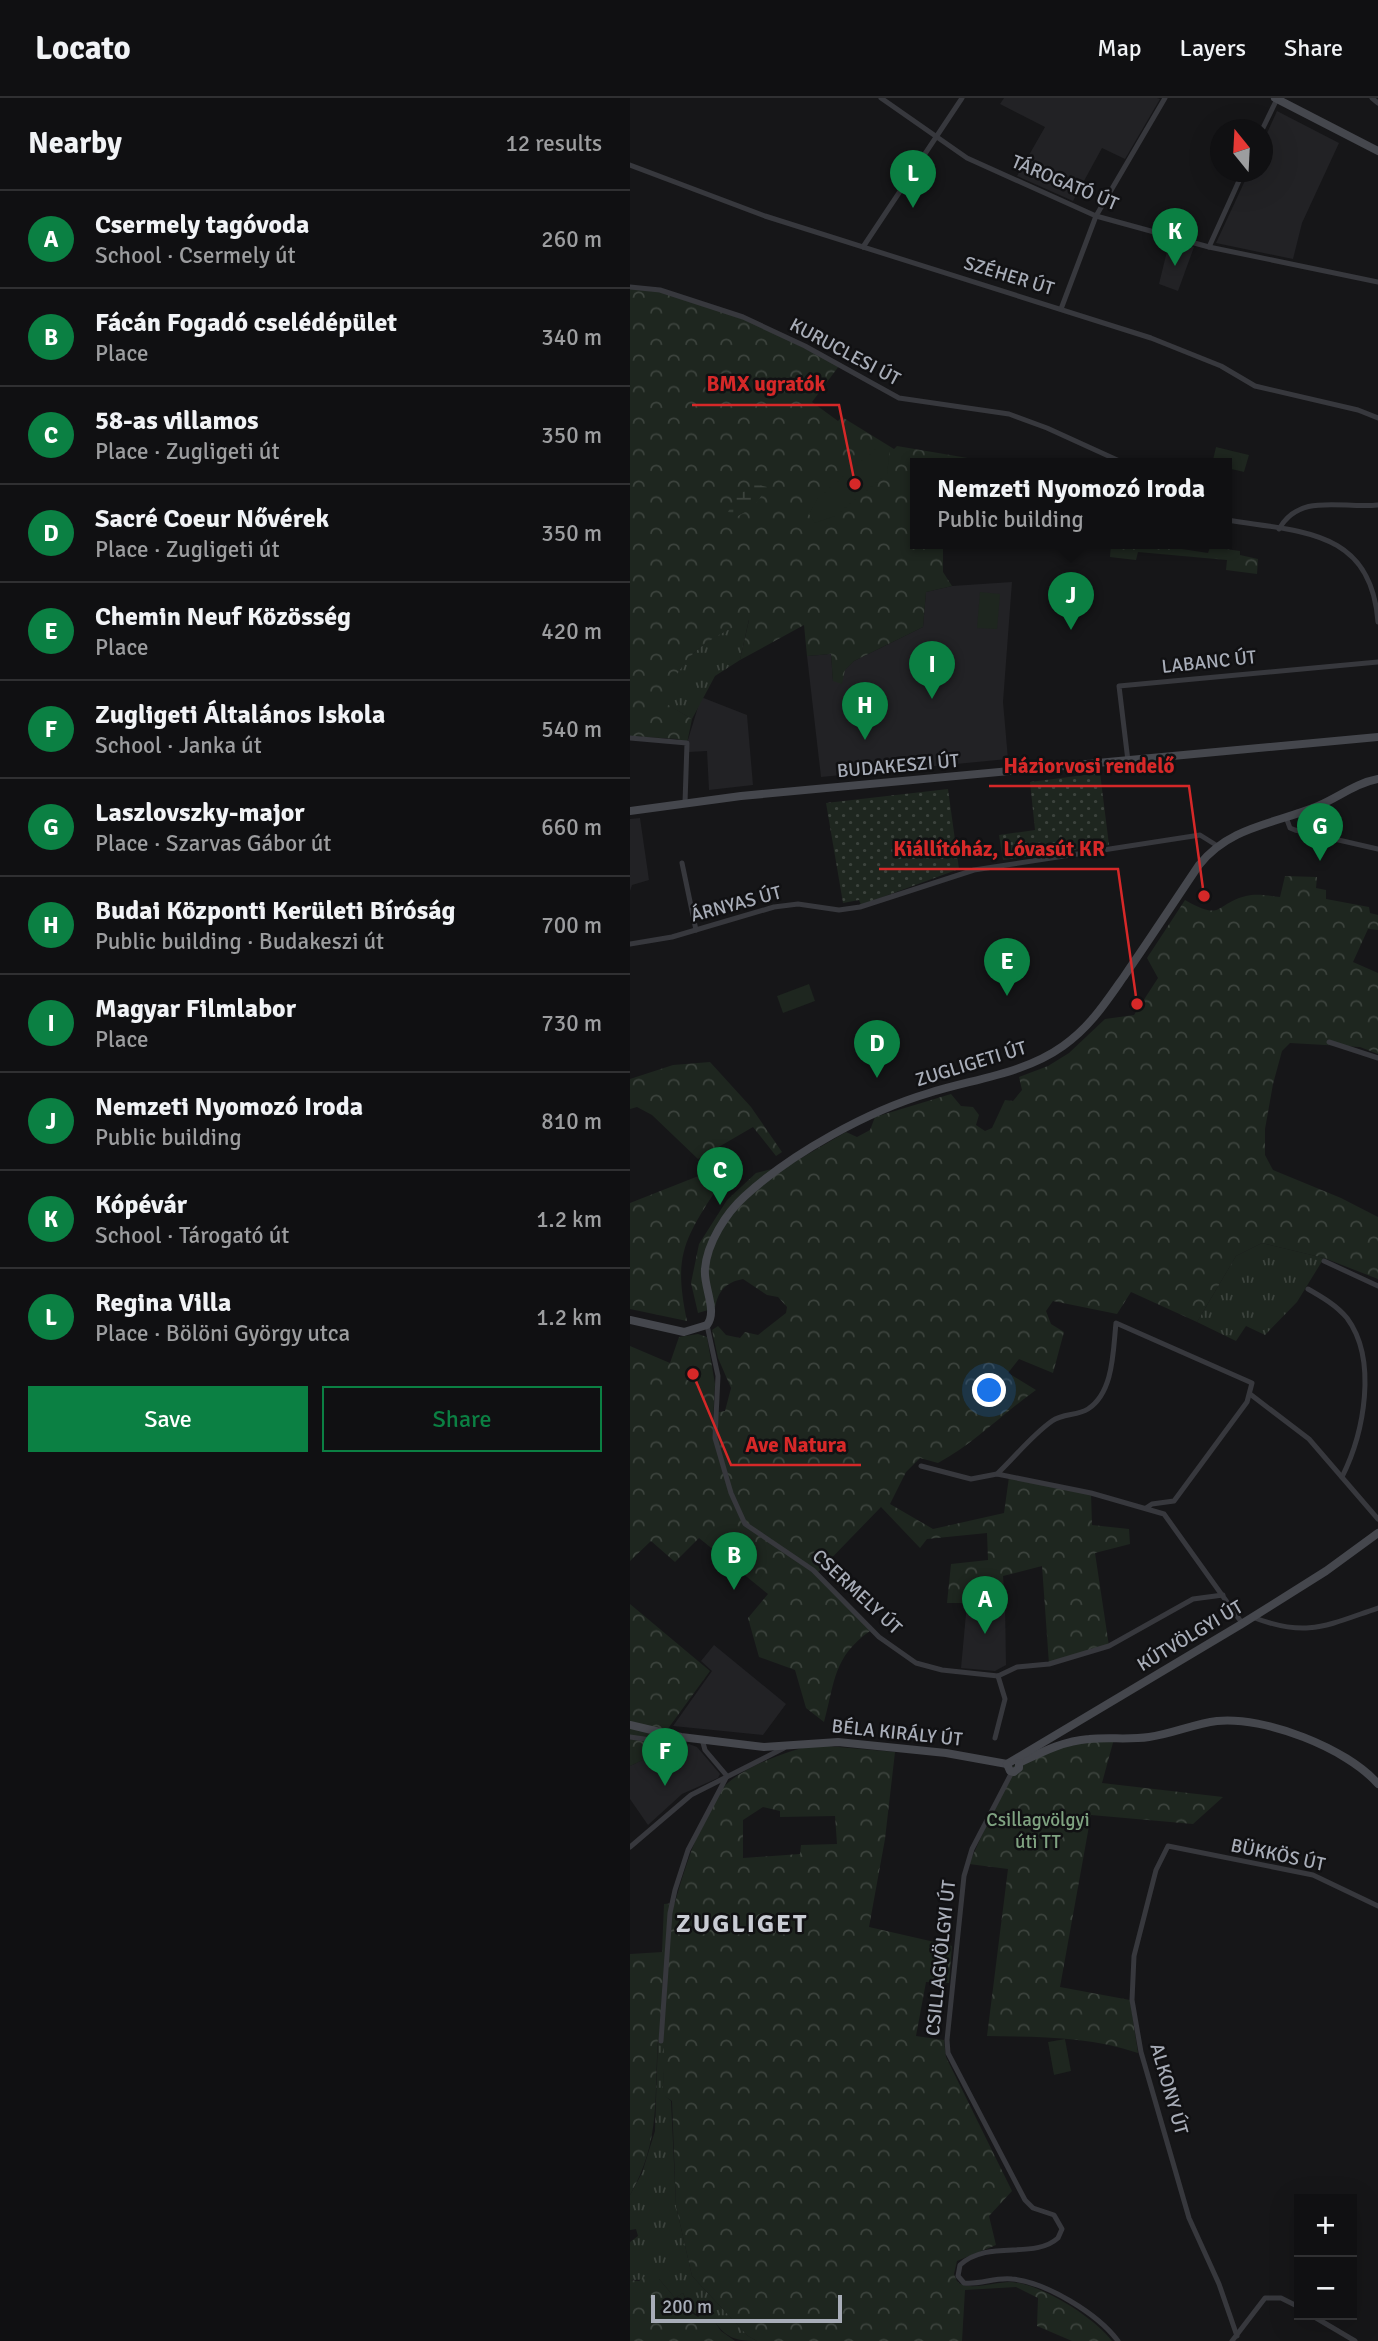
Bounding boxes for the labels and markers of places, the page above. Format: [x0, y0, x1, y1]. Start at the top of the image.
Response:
pin: L [890, 150, 936, 208]
pin: K [1152, 208, 1198, 266]
callout: BMX ugratók [692, 363, 839, 405]
pin: J [1048, 572, 1094, 630]
pin: I [909, 641, 955, 699]
pin: H [842, 682, 888, 740]
callout: Háziorvosi rendelő [989, 744, 1189, 786]
pin: G [1297, 803, 1343, 861]
callout: Kiállítóház, Lóvasút KR [879, 827, 1118, 869]
pin: E [984, 938, 1030, 996]
pin: D [854, 1020, 900, 1078]
pin: C [697, 1147, 743, 1205]
callout: Ave Natura [731, 1423, 861, 1465]
pin: B [711, 1532, 757, 1590]
pin: A [962, 1576, 1008, 1634]
pin: F [642, 1728, 688, 1786]

